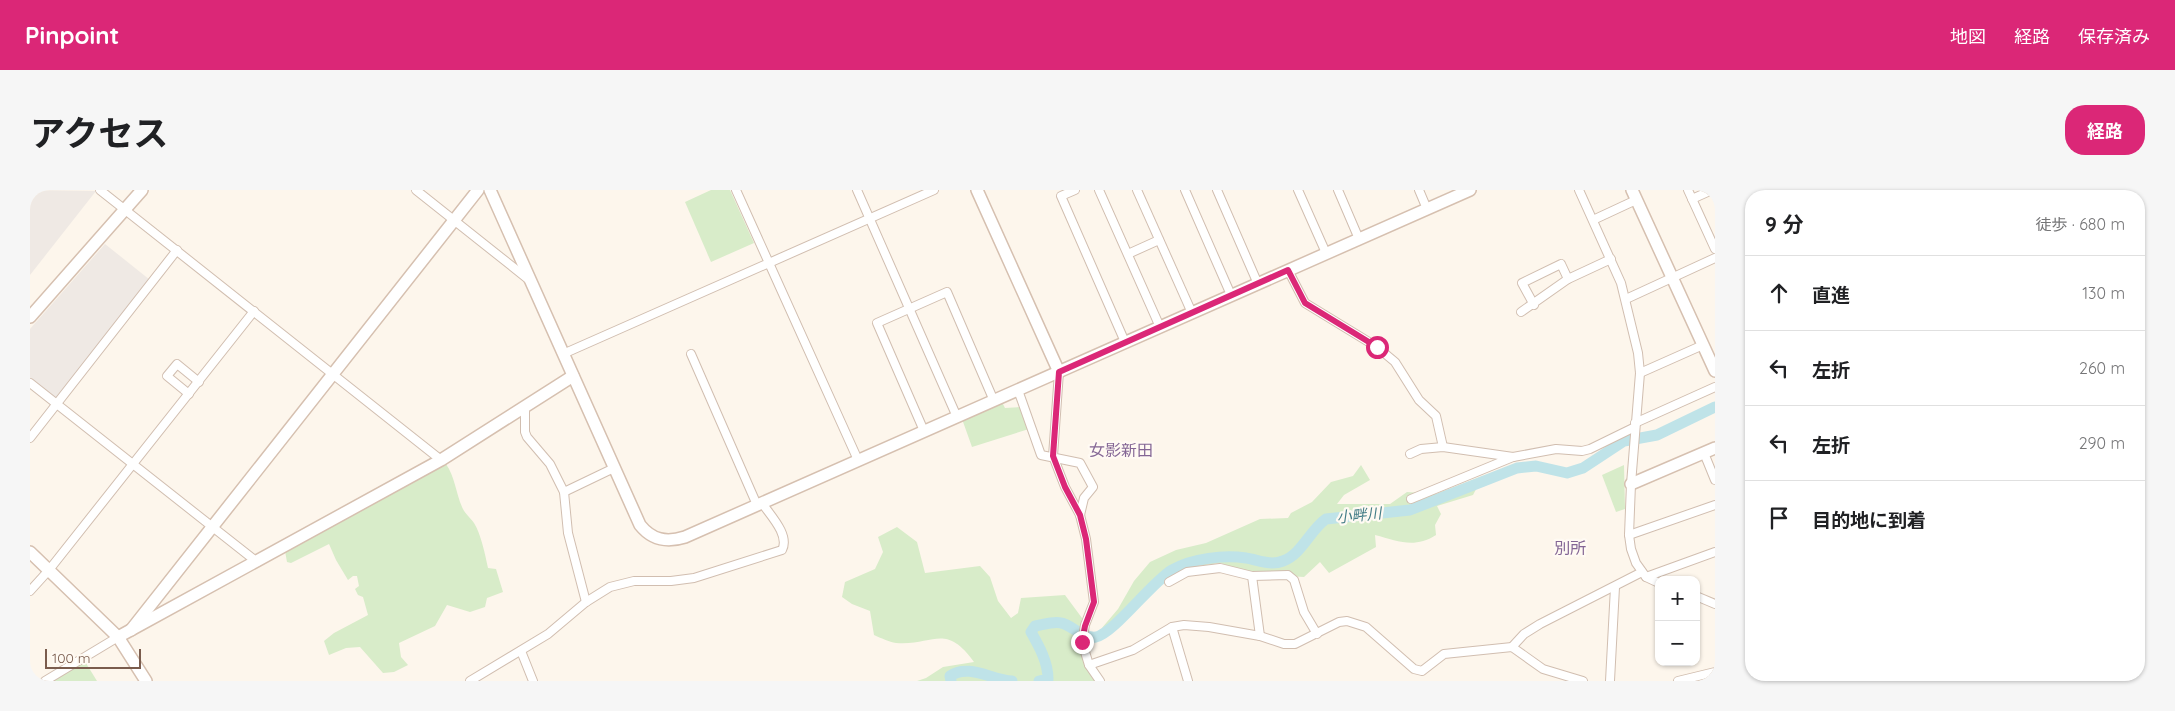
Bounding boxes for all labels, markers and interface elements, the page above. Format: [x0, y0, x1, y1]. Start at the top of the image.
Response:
text: Pinpoint [25, 20, 119, 50]
text: 地図 [1950, 25, 1986, 48]
text: 経路 [2014, 25, 2050, 48]
text: 保存済み [2078, 25, 2150, 48]
button: 経路 [2065, 105, 2145, 155]
text: アクセス [30, 111, 168, 155]
text: 9 分 [1765, 211, 1804, 237]
text: 徒歩 · 680 m [2035, 214, 2125, 234]
icon: ahead [1765, 279, 1793, 307]
text: 直進 [1812, 283, 1850, 307]
text: 130 m [2082, 283, 2125, 303]
route start [1366, 336, 1389, 359]
icon: left [1765, 354, 1793, 382]
text: 左折 [1812, 358, 1850, 382]
text: 260 m [2079, 358, 2125, 378]
icon: left [1765, 429, 1793, 457]
text: 左折 [1812, 433, 1850, 457]
text: 290 m [2079, 433, 2125, 453]
district label: 女影新田 [1089, 440, 1153, 460]
water label: 小畔川 [1336, 503, 1384, 527]
icon: arrive [1765, 504, 1793, 532]
text: 目的地に到着 [1812, 508, 1926, 532]
district label: 別所 [1554, 538, 1586, 558]
map controls [1655, 576, 1700, 666]
button: + [1655, 576, 1700, 621]
button: − [1655, 621, 1700, 666]
route end [1071, 631, 1094, 654]
scale bar [45, 646, 141, 669]
text: 100 m [52, 649, 90, 667]

